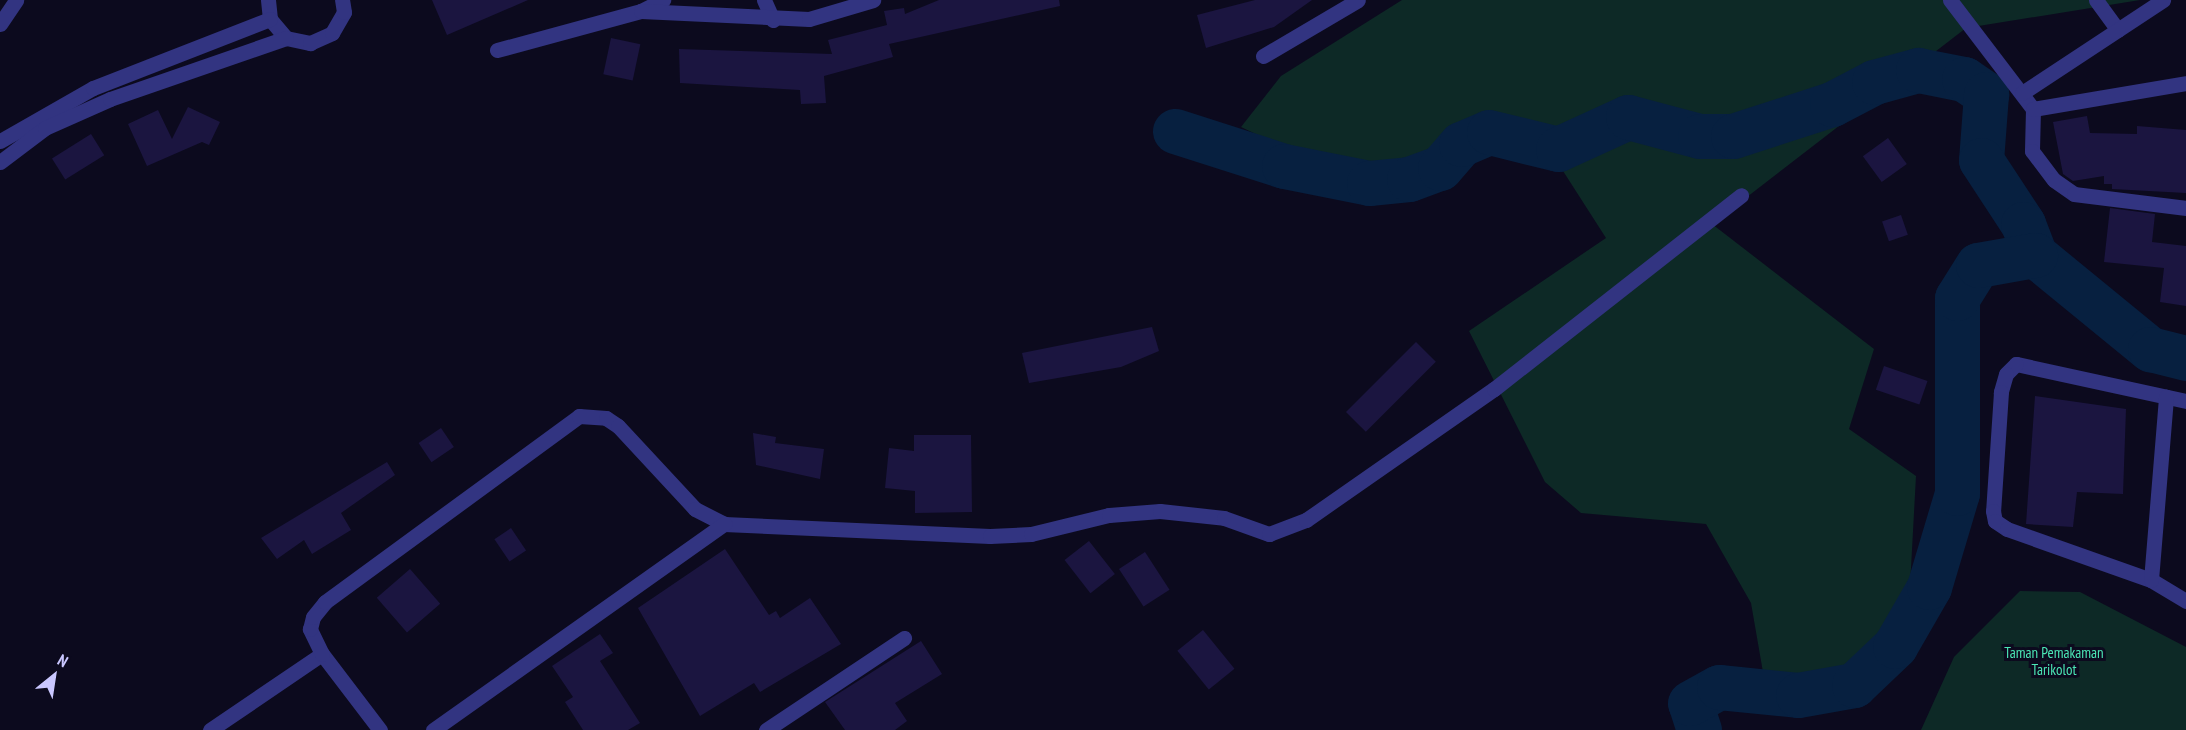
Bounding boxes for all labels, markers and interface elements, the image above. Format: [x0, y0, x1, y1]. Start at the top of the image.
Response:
park label: Taman Pemakaman Tarikolot [2004, 643, 2104, 678]
north arrow [24, 646, 84, 706]
text: N [54, 650, 72, 671]

